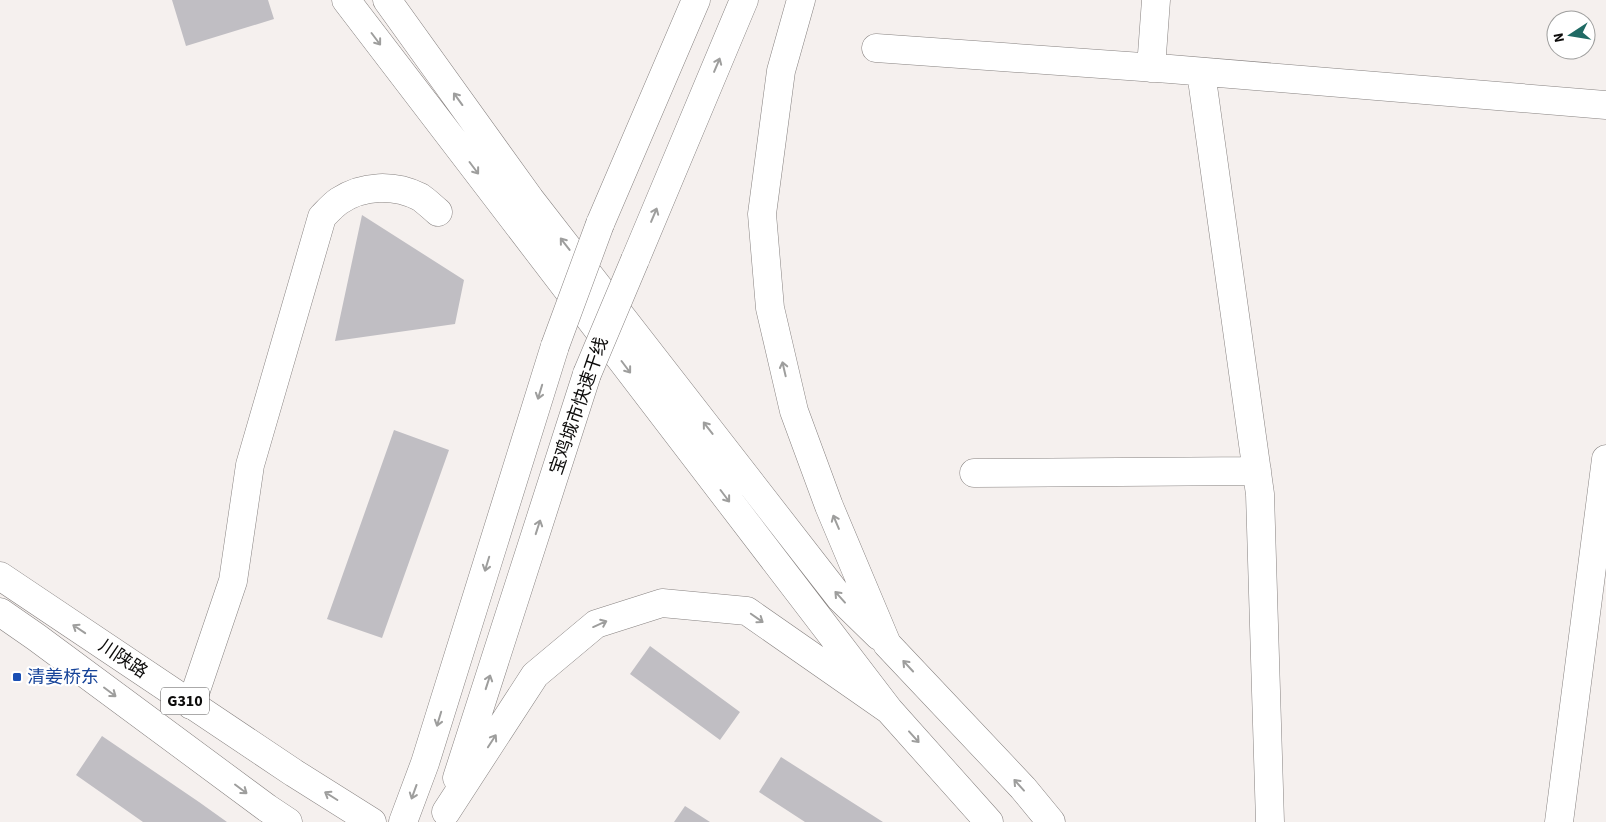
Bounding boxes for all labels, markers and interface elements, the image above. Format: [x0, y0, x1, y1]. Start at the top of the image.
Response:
north arrow [1546, 10, 1596, 60]
text: N [1549, 31, 1570, 44]
one-way arrow [371, 32, 381, 46]
one-way arrow [712, 58, 722, 73]
one-way arrow [453, 92, 463, 106]
one-way arrow [469, 161, 479, 175]
one-way arrow [650, 208, 659, 223]
one-way arrow [560, 237, 570, 251]
street label: 宝鸡城市快速干线 [544, 334, 614, 478]
one-way arrow [621, 360, 631, 374]
one-way arrow [779, 361, 788, 377]
one-way arrow [535, 384, 545, 400]
one-way arrow [702, 422, 713, 435]
one-way arrow [720, 489, 730, 503]
one-way arrow [831, 515, 840, 530]
one-way arrow [533, 520, 543, 536]
one-way arrow [481, 556, 491, 572]
one-way arrow [834, 591, 846, 604]
one-way arrow [749, 613, 763, 623]
one-way arrow [592, 619, 607, 628]
one-way arrow [72, 624, 86, 634]
street label: 川陕路 [94, 634, 152, 684]
one-way arrow [902, 660, 914, 673]
place label: 清姜桥东 [27, 665, 99, 690]
marker: 清姜桥东 [11, 671, 23, 683]
one-way arrow [483, 674, 493, 690]
one-way arrow [103, 687, 117, 697]
road number: G310 [161, 688, 209, 714]
one-way arrow [433, 711, 443, 727]
one-way arrow [908, 731, 919, 744]
one-way arrow [487, 735, 497, 749]
one-way arrow [1013, 778, 1025, 791]
one-way arrow [234, 784, 248, 794]
one-way arrow [409, 784, 418, 800]
one-way arrow [324, 791, 338, 802]

